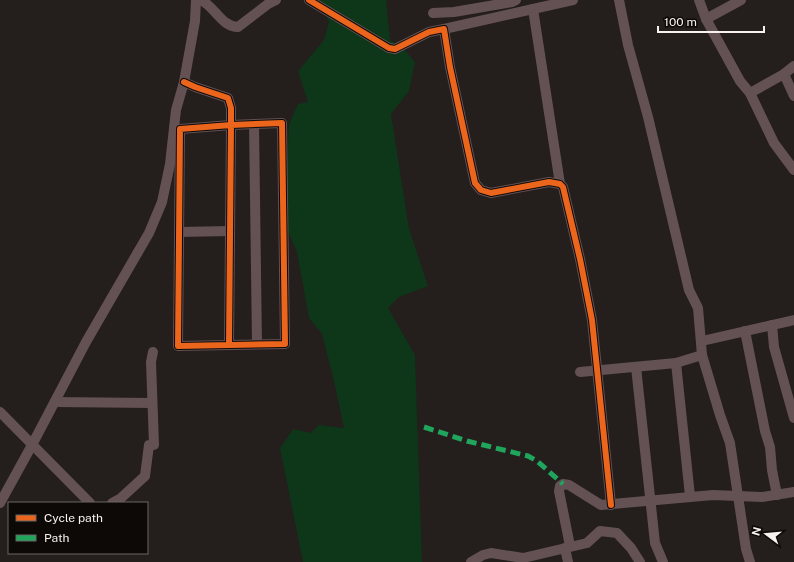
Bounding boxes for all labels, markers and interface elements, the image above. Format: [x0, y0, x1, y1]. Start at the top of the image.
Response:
scale bar [658, 8, 764, 34]
text: 100 m [664, 15, 697, 29]
legend [8, 502, 148, 554]
text: Cycle path [44, 511, 103, 525]
north arrow [746, 514, 786, 554]
text: N [749, 525, 763, 537]
text: Path [44, 531, 70, 545]

